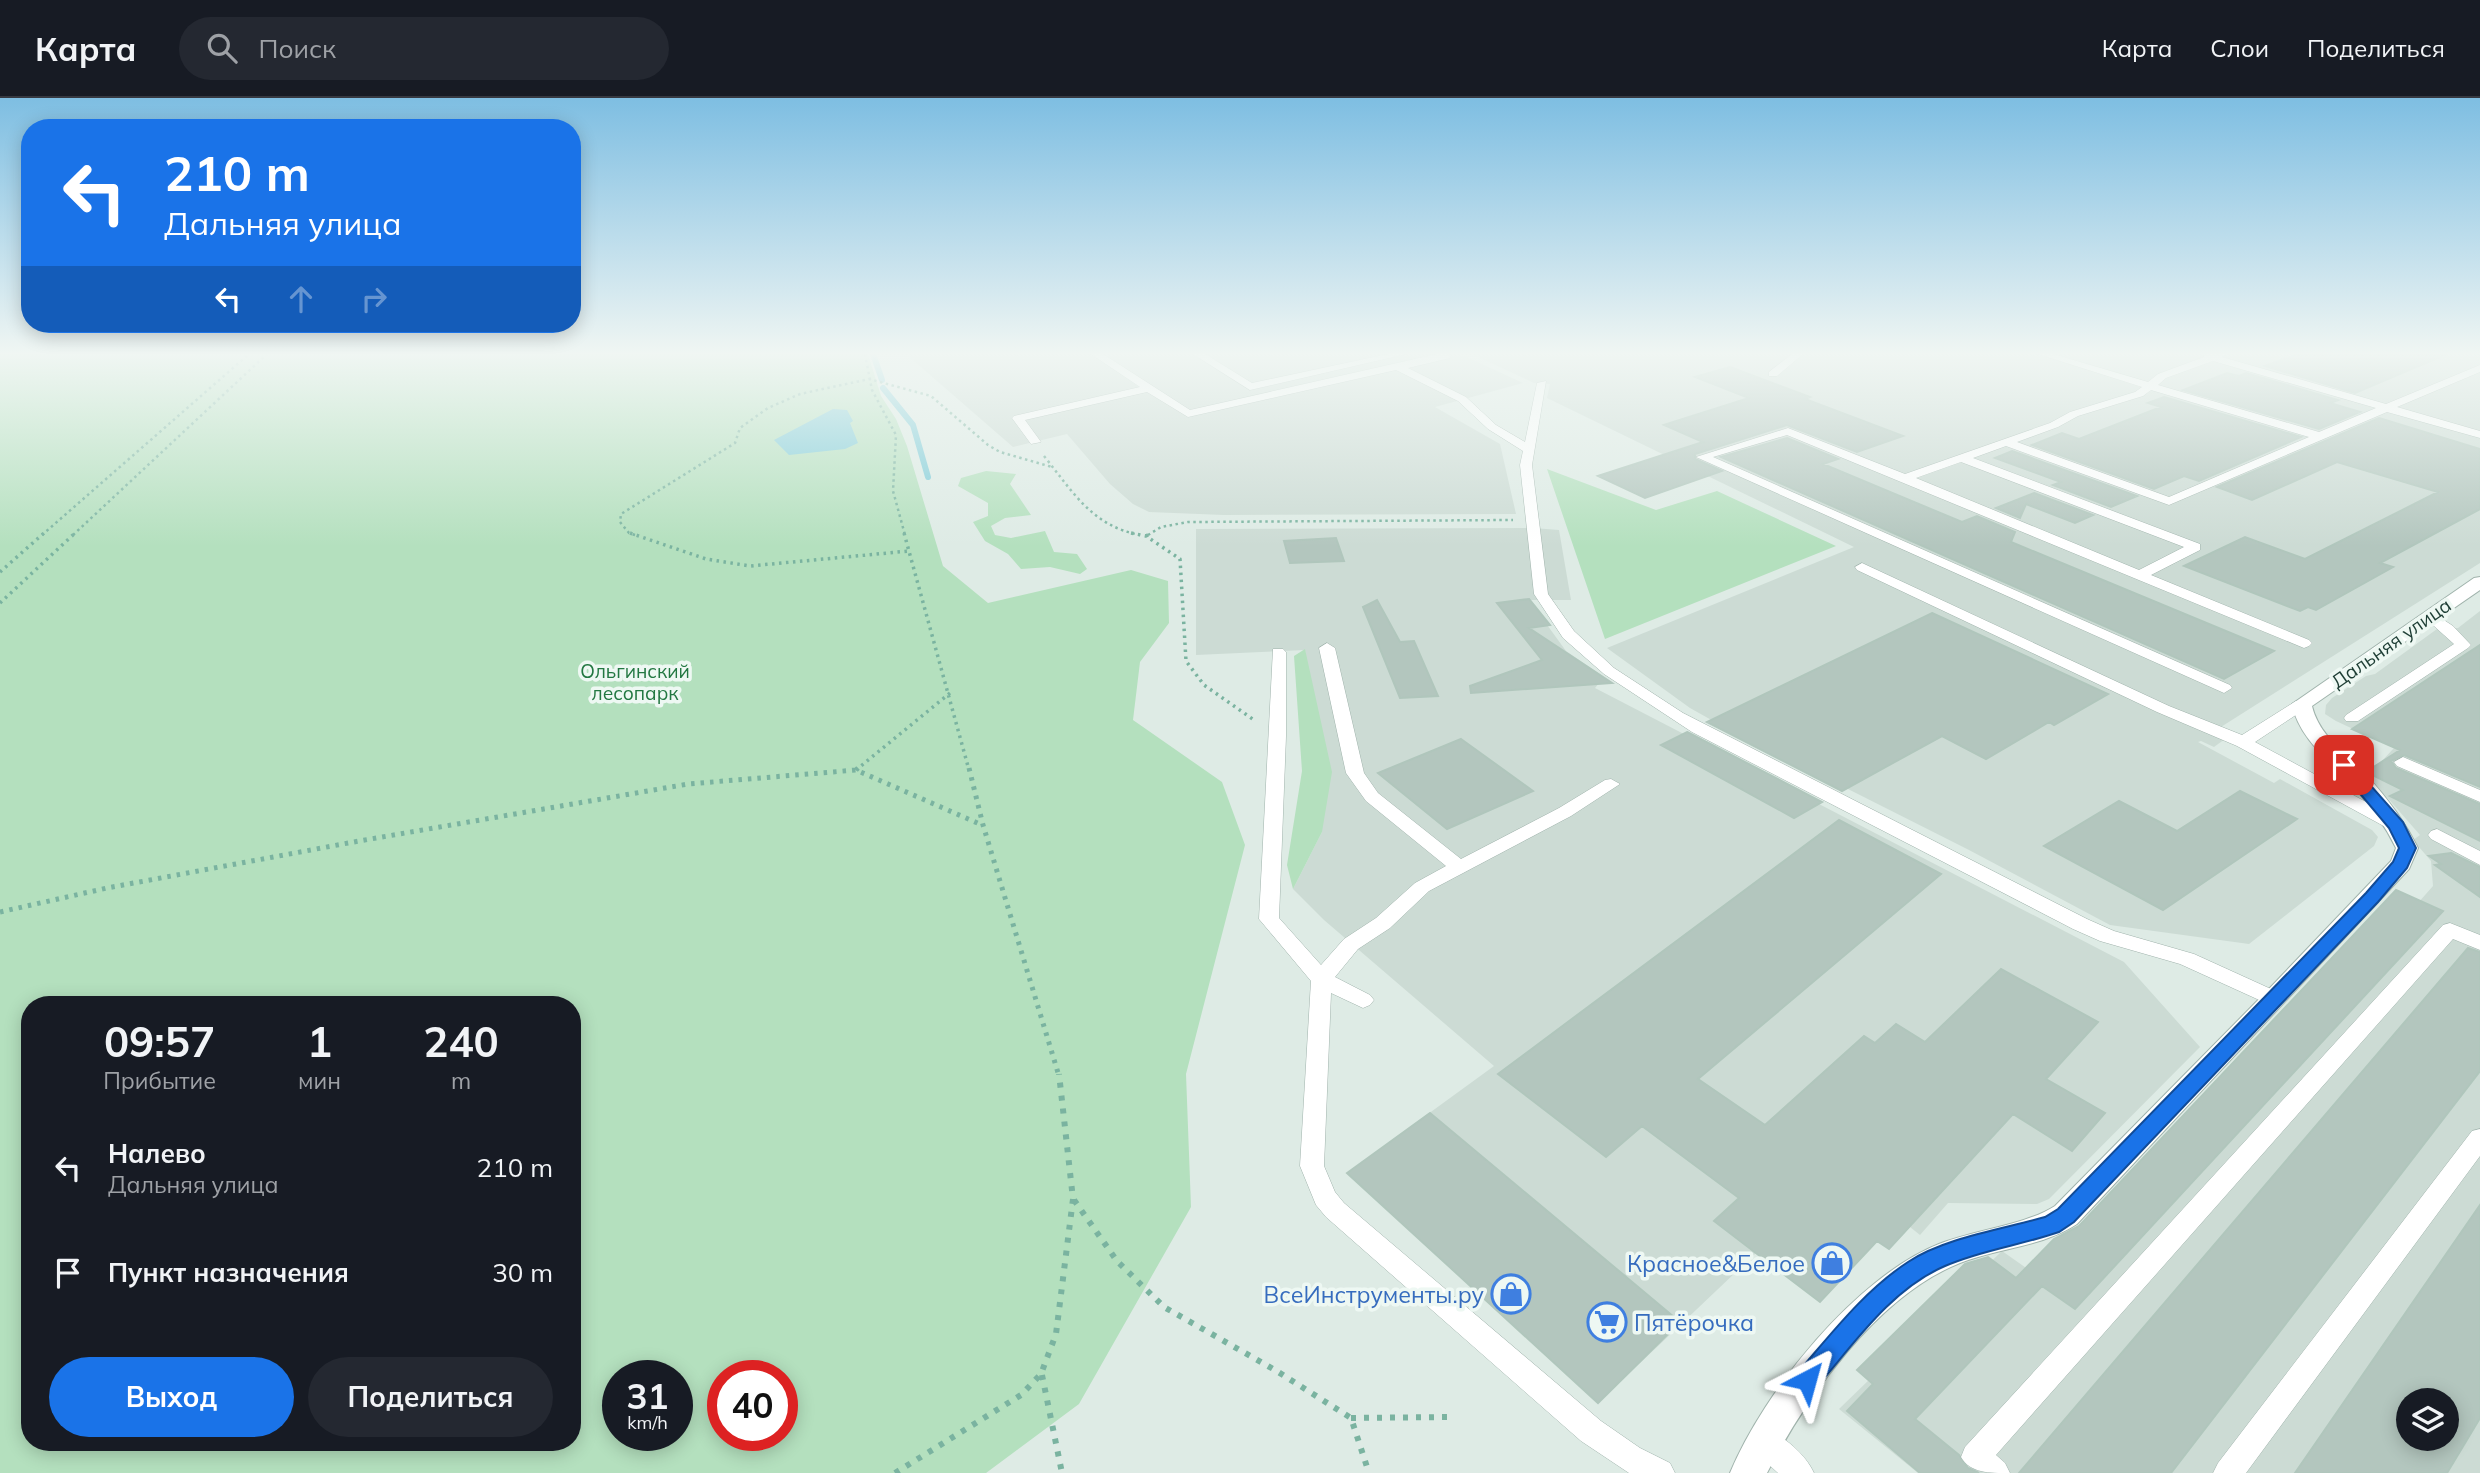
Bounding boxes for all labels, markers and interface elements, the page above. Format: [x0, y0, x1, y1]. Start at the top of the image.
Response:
search box [179, 17, 669, 80]
text: Карта [35, 28, 137, 69]
icon: search [203, 29, 241, 67]
text: Поиск [259, 32, 336, 65]
text: Карта [2102, 33, 2172, 63]
text: Слои [2210, 33, 2269, 63]
text: Поделиться [2307, 33, 2445, 63]
text: 210 m [164, 142, 310, 203]
icon: left [49, 147, 140, 238]
text: Дальняя улица [164, 203, 401, 243]
icon: left [209, 280, 247, 318]
icon: ahead [282, 280, 320, 318]
icon: right [355, 280, 393, 318]
street label: Дальняя улица [2326, 593, 2456, 693]
park label: Ольгинский лесопарк [580, 659, 690, 705]
pin [2314, 735, 2374, 795]
icon: arrive [2325, 746, 2363, 784]
text: 09:57 [104, 1015, 215, 1068]
text: 1 [307, 1015, 332, 1068]
text: 240 [423, 1015, 499, 1068]
text: Прибытие [103, 1066, 216, 1095]
text: мин [298, 1066, 341, 1095]
text: m [451, 1066, 471, 1095]
text: Налево [108, 1137, 206, 1170]
icon: left [49, 1149, 87, 1187]
text: 210 m [477, 1151, 553, 1184]
text: Дальняя улица [108, 1170, 279, 1199]
shop icon: Красное&Белое [1811, 1242, 1853, 1284]
place label: Красное&Белое [1627, 1249, 1805, 1278]
icon: arrive [49, 1254, 87, 1292]
text: Пункт назначения [108, 1256, 349, 1289]
text: 30 m [492, 1256, 553, 1289]
shop icon: ВсеИнструменты.ру [1490, 1273, 1532, 1315]
place label: ВсеИнструменты.ру [1264, 1280, 1485, 1309]
supermarket icon: Пятёрочка [1586, 1301, 1628, 1343]
place label: Пятёрочка [1634, 1308, 1754, 1337]
position arrow [1770, 1343, 1844, 1417]
button: Выход [49, 1357, 294, 1437]
button: Поделиться [308, 1357, 553, 1437]
speed limit sign: 40 [707, 1360, 798, 1451]
text: 31 [626, 1374, 669, 1418]
map controls [2396, 1388, 2459, 1451]
button: layers [2396, 1388, 2459, 1451]
text: km/h [627, 1411, 668, 1434]

